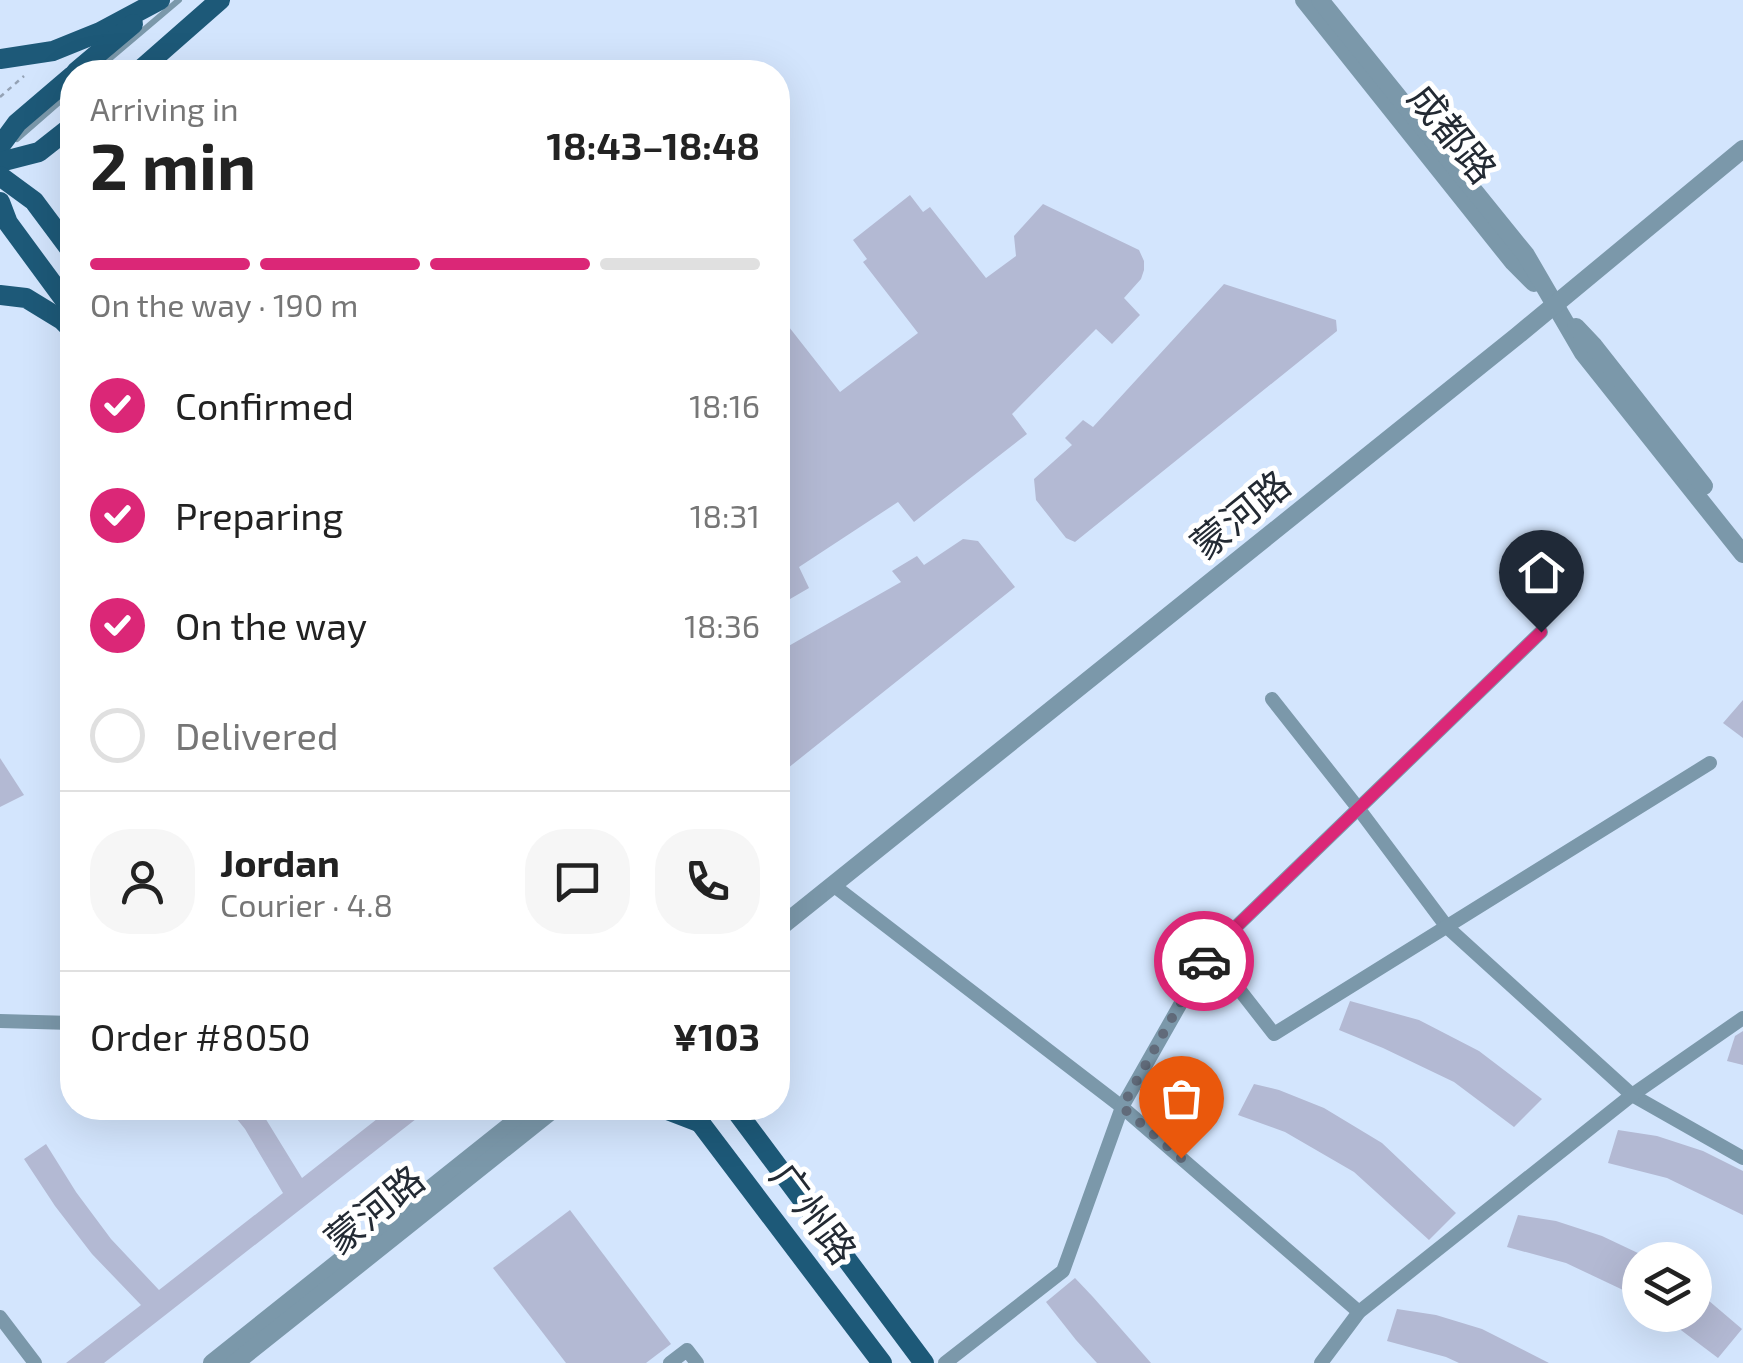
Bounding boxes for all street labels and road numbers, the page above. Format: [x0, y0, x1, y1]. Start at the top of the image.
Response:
street label: 成都路 [1400, 74, 1507, 192]
street label: 蒙河路 [1181, 460, 1299, 567]
street label: 广州路 [762, 1153, 867, 1272]
street label: 蒙河路 [315, 1155, 433, 1262]

